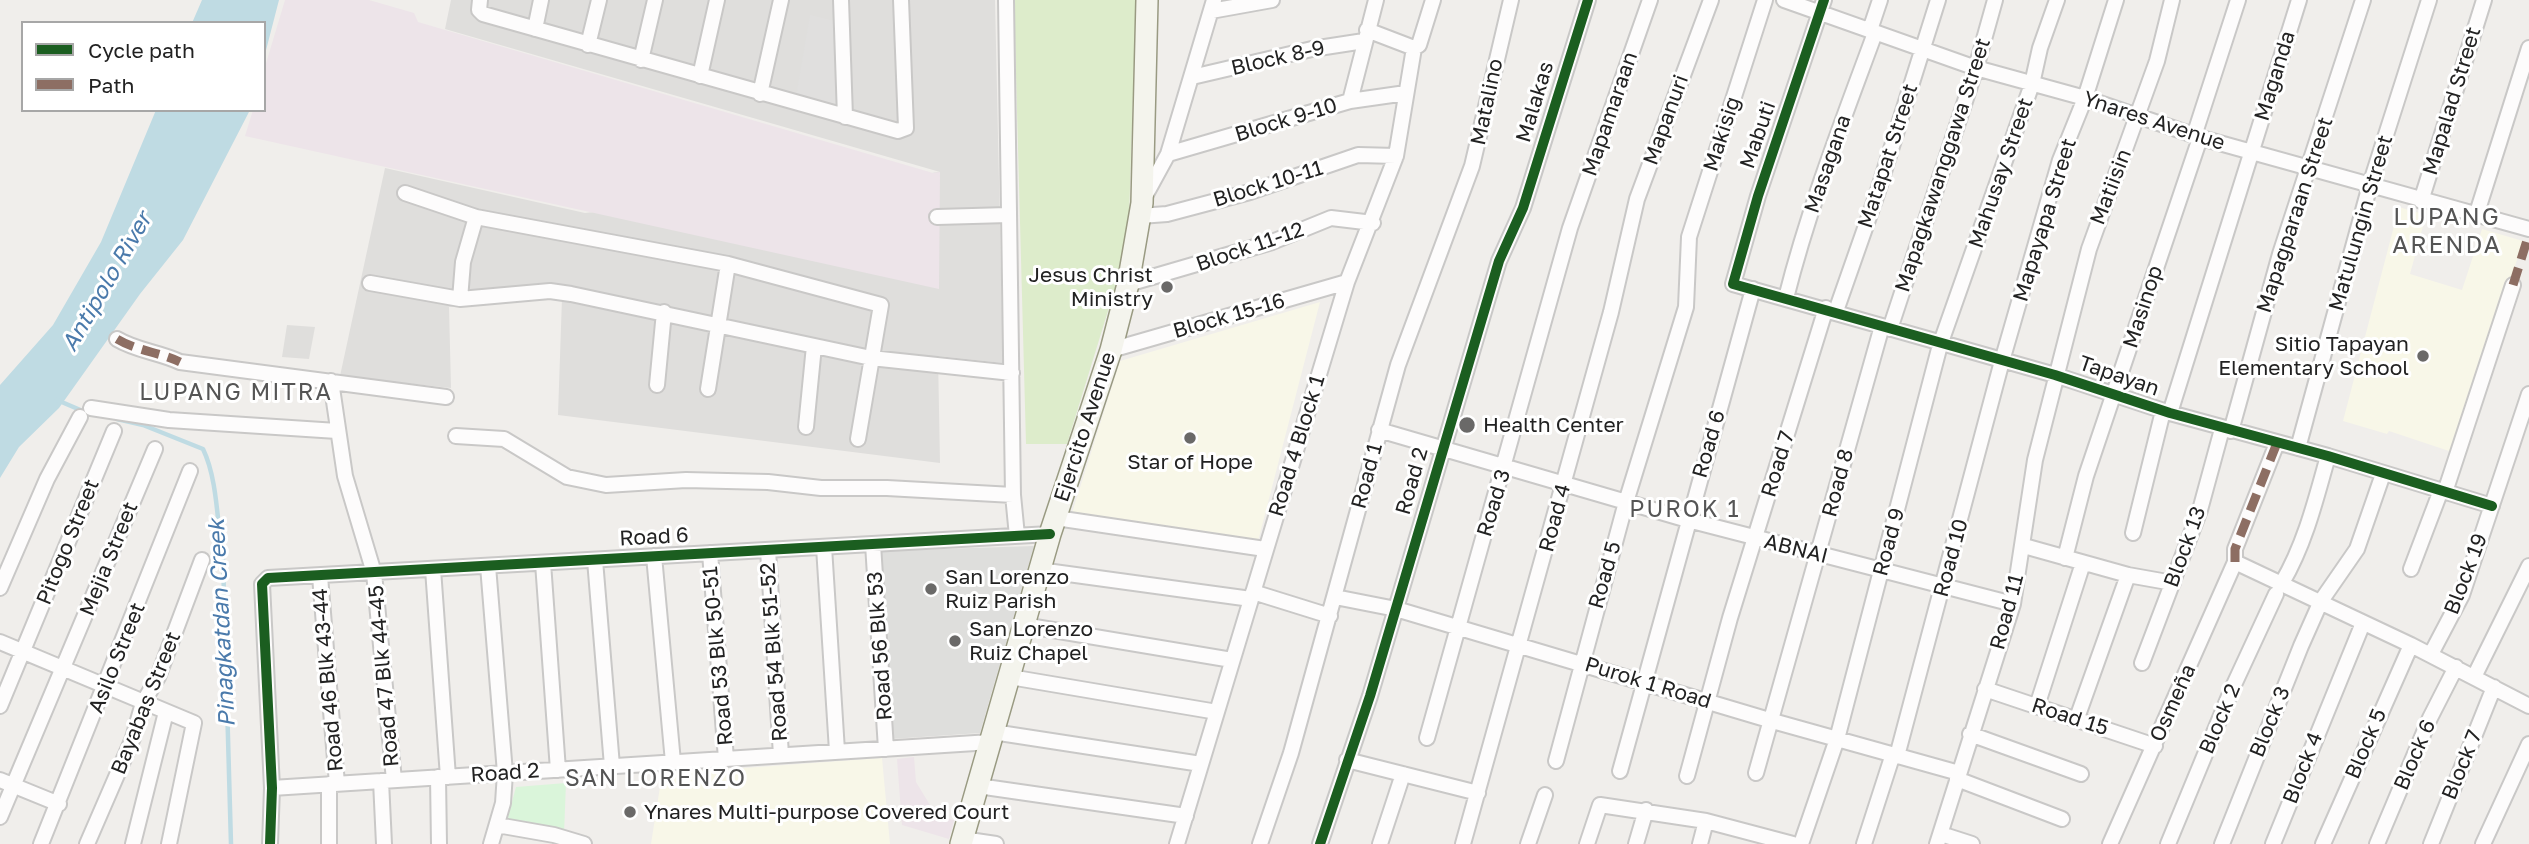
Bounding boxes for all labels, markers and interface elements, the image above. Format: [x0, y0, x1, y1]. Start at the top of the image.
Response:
legend [21, 21, 266, 112]
street label: Mapalad Street [2417, 24, 2487, 178]
street label: Maganda [2249, 28, 2301, 124]
street label: Block 8-9 [1229, 35, 1327, 81]
street label: Mapagkawanggawa Street [1890, 35, 1996, 295]
text: Cycle path [88, 37, 195, 63]
street label: Mapamaraan [1577, 49, 1643, 179]
street label: Matalino [1466, 56, 1508, 148]
street label: Malakas [1511, 59, 1559, 145]
street label: Mapanuri [1638, 71, 1694, 169]
text: Path [88, 72, 135, 98]
street label: Matapat Street [1853, 81, 1923, 231]
street label: Ynares Avenue [2080, 86, 2228, 156]
street label: Block 9-10 [1232, 93, 1340, 147]
street label: Makisig [1698, 93, 1746, 175]
street label: Mahusay Street [1963, 95, 2039, 251]
street label: Mabuti [1735, 98, 1781, 172]
street label: Masagana [1799, 111, 1857, 217]
street label: Mapagparaan Street [2251, 114, 2339, 316]
street label: Matulungin Street [2324, 132, 2398, 314]
street label: Mapayapa Street [2008, 135, 2082, 305]
street label: Matiisin [2085, 146, 2137, 228]
street label: Block 10-11 [1210, 155, 1326, 213]
district label: LUPANG ARENDA [2393, 203, 2501, 259]
water label: Antipolo River [56, 208, 158, 356]
street label: Block 11-12 [1193, 217, 1307, 277]
place label: Jesus Christ Ministry [1028, 262, 1153, 312]
street label: Masinop [2118, 263, 2168, 351]
marker: Jesus Christ Ministry [1159, 279, 1175, 295]
street label: Block 15-16 [1170, 288, 1288, 344]
place label: Sitio Tapayan Elementary School [2218, 331, 2409, 381]
marker: Sitio Tapayan Elementary School [2415, 348, 2431, 364]
street label: Ejercito Avenue [1049, 349, 1121, 505]
street label: Tapayan [2076, 351, 2162, 401]
street label: Road 4 Block 1 [1264, 372, 1330, 520]
district label: LUPANG MITRA [141, 379, 331, 407]
street label: Road 6 [1687, 407, 1731, 481]
place label: Health Center [1483, 412, 1624, 438]
marker: Health Center [1457, 415, 1477, 435]
street label: Road 7 [1756, 428, 1800, 500]
marker: Star of Hope [1182, 430, 1198, 446]
street label: Road 1 [1346, 440, 1388, 512]
street label: Road 2 [1390, 444, 1434, 518]
street label: Road 8 [1817, 446, 1859, 520]
place label: Star of Hope [1127, 449, 1253, 475]
street label: Road 3 [1472, 466, 1516, 540]
street label: Pitogo Street [31, 475, 105, 609]
street label: Road 4 [1534, 481, 1576, 555]
district label: PUROK 1 [1630, 496, 1740, 524]
street label: Mejia Street [75, 498, 143, 620]
street label: Block 13 [2159, 503, 2211, 591]
street label: Road 9 [1868, 505, 1910, 579]
street label: Road 10 [1928, 516, 1974, 600]
water label: Pinagkatdan Creek [203, 518, 241, 728]
street label: Road 6 [619, 523, 689, 551]
street label: ABNAI [1762, 529, 1830, 569]
street label: Block 19 [2439, 530, 2493, 618]
street label: Road 5 [1583, 538, 1627, 612]
street label: Road 54 Blk 51-52 [755, 562, 793, 742]
place label: San Lorenzo Ruiz Parish [945, 564, 1069, 614]
street label: Road 53 Blk 50-51 [698, 565, 738, 747]
street label: Road 56 Blk 53 [862, 571, 898, 721]
street label: Road 11 [1985, 572, 2029, 652]
marker: San Lorenzo Ruiz Parish [923, 581, 939, 597]
street label: Road 47 Blk 44-45 [364, 584, 404, 768]
street label: Road 46 Blk 43-44 [307, 587, 349, 773]
street label: Asilo Street [83, 599, 151, 717]
place label: San Lorenzo Ruiz Chapel [969, 616, 1093, 666]
street label: Bayabas Street [106, 628, 186, 778]
marker: San Lorenzo Ruiz Chapel [947, 633, 963, 649]
street label: Purok 1 Road [1582, 652, 1714, 714]
street label: Osmeña [2145, 660, 2201, 746]
street label: Block 2 [2194, 680, 2246, 758]
street label: Block 3 [2244, 683, 2296, 761]
street label: Road 15 [2029, 693, 2111, 741]
street label: Block 5 [2340, 705, 2392, 783]
street label: Block 6 [2389, 716, 2441, 794]
street label: Block 7 [2437, 726, 2487, 804]
street label: Block 4 [2278, 729, 2328, 807]
street label: Road 2 [470, 758, 540, 788]
district label: SAN LORENZO [566, 765, 746, 793]
place label: Ynares Multi-purpose Covered Court [644, 799, 1009, 825]
marker: Ynares Multi-purpose Covered Court [622, 804, 638, 820]

